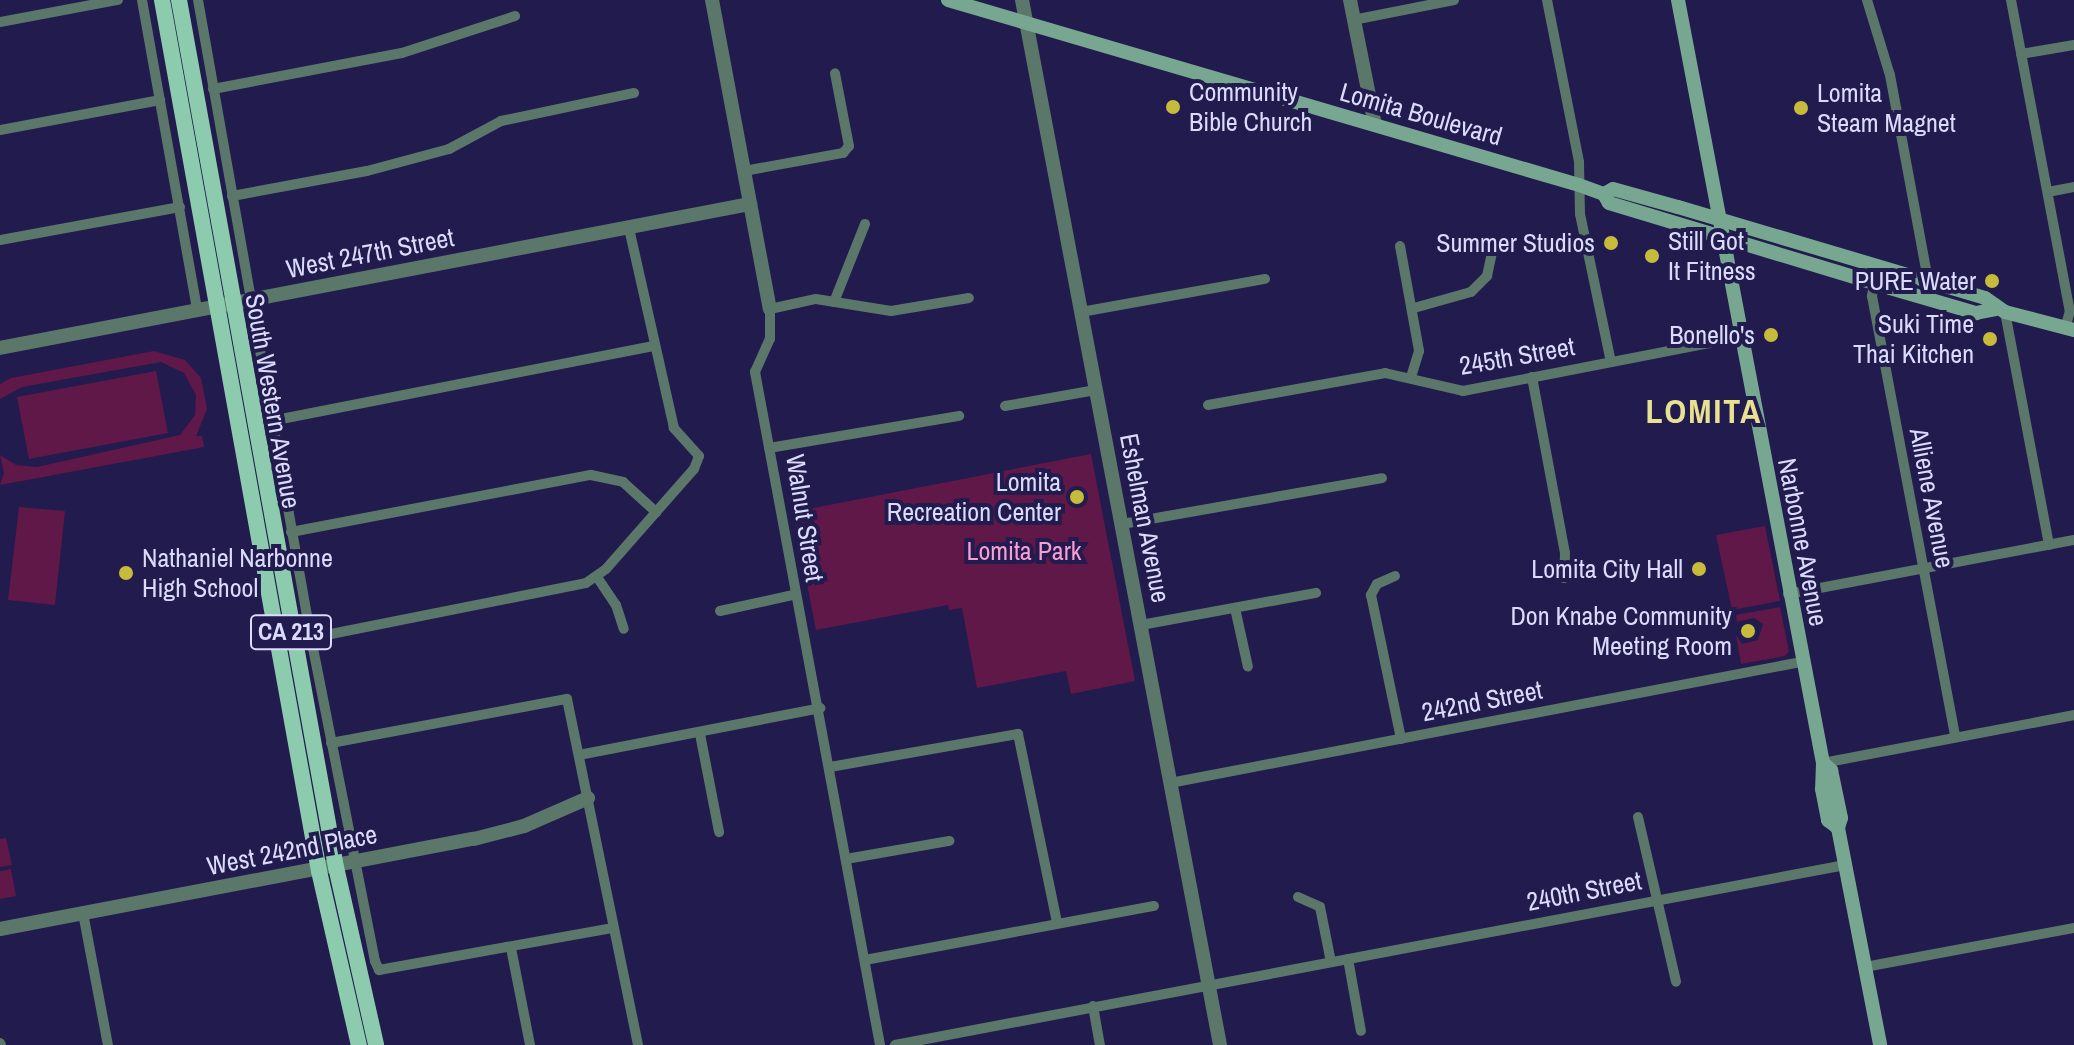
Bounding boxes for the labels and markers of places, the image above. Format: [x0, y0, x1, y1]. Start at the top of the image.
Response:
place label: Community Bible Church [1189, 76, 1312, 138]
place label: Lomita Steam Magnet [1817, 77, 1956, 138]
marker: Community Bible Church [1164, 98, 1182, 116]
marker: Lomita Steam Magnet [1792, 99, 1810, 117]
place label: Still Got It Fitness [1668, 225, 1756, 286]
place label: Summer Studios [1436, 227, 1595, 259]
marker: Summer Studios [1602, 234, 1620, 252]
marker: Still Got It Fitness [1643, 247, 1661, 265]
place label: PURE Water [1855, 265, 1976, 297]
marker: PURE Water [1983, 272, 2001, 290]
place label: Suki Time Thai Kitchen [1853, 308, 1974, 370]
place label: Bonello's [1669, 319, 1755, 351]
marker: Bonello's [1762, 326, 1780, 344]
marker: Suki Time Thai Kitchen [1981, 330, 1999, 348]
place label: Lomita Recreation Center [887, 466, 1061, 528]
marker: Lomita Recreation Center [1068, 488, 1086, 506]
place label: Nathaniel Narbonne High School [142, 542, 333, 604]
place label: Lomita City Hall [1531, 553, 1683, 585]
marker: Lomita City Hall [1690, 560, 1708, 578]
marker: Nathaniel Narbonne High School [117, 564, 135, 582]
place label: Don Knabe Community Meeting Room [1510, 600, 1732, 662]
marker: Don Knabe Community Meeting Room [1739, 622, 1757, 640]

